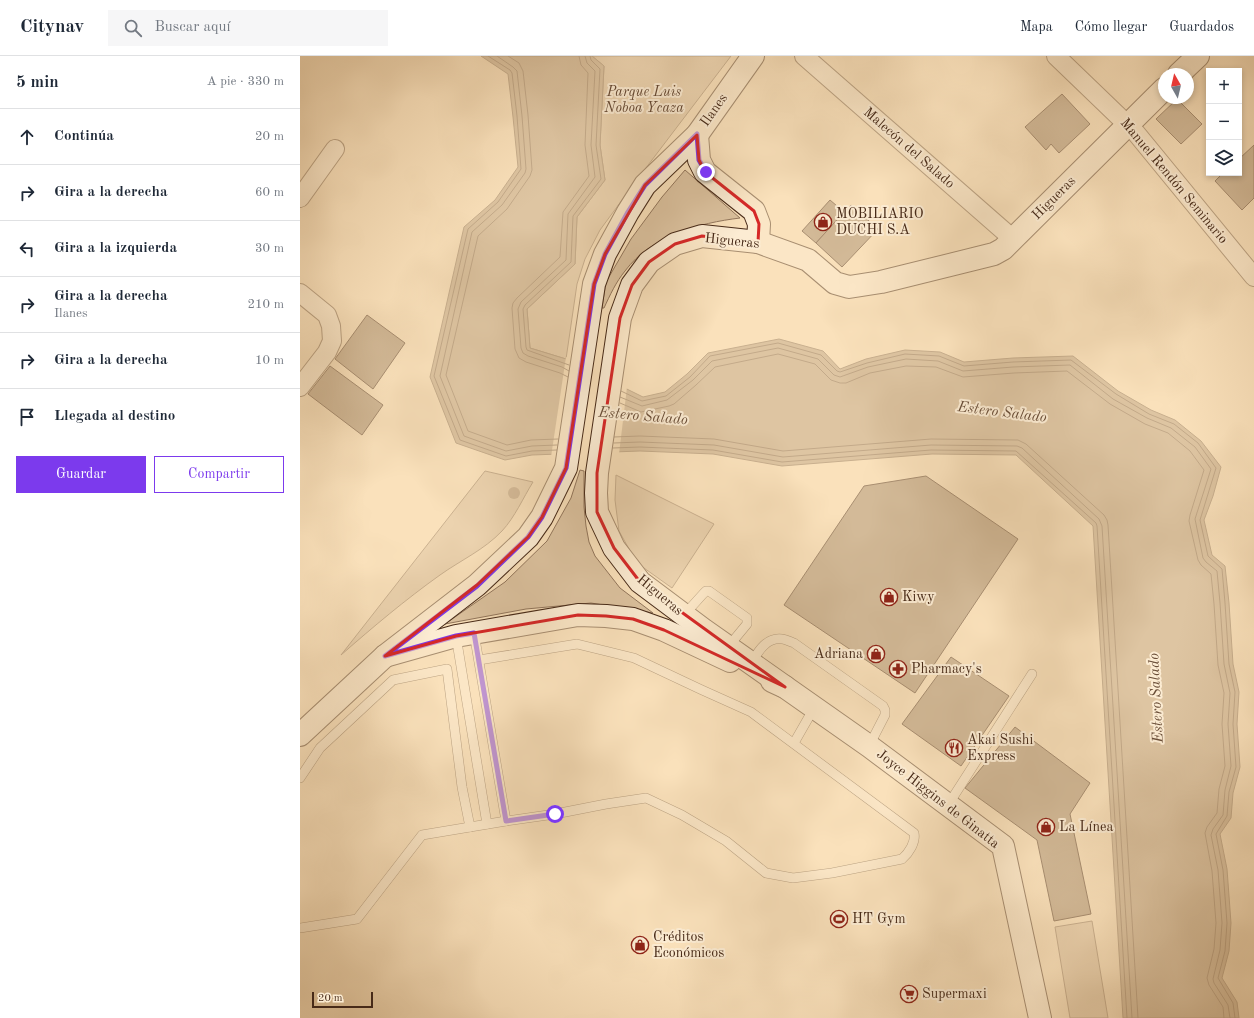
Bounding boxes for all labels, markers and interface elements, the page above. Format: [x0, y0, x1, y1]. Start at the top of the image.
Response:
search box [108, 10, 388, 46]
icon: search [122, 17, 144, 39]
text: Citynav [20, 18, 84, 37]
text: Buscar aquí [154, 20, 231, 35]
text: Mapa [1020, 20, 1053, 34]
text: Cómo llegar [1075, 20, 1147, 34]
text: Guardados [1169, 20, 1234, 34]
north arrow [1158, 68, 1194, 104]
map controls [1206, 68, 1242, 176]
button: + [1206, 68, 1242, 104]
text: 5 min [16, 74, 59, 91]
text: A pie · 330 m [207, 75, 284, 88]
park label: Parque Luis Noboa Ycaza [603, 85, 684, 115]
street label: Ilanes [698, 91, 730, 129]
button: − [1206, 104, 1242, 140]
street label: Malecón del Salado [861, 105, 957, 191]
street label: Manuel Rendón Seminario [1118, 116, 1230, 246]
icon: ahead [16, 126, 38, 148]
text: Continúa [54, 129, 114, 144]
text: 20 m [255, 130, 284, 143]
button: layers [1206, 140, 1242, 176]
route end [697, 163, 715, 181]
street label: Higueras [1030, 174, 1078, 222]
icon: right [16, 182, 38, 204]
text: Gira a la derecha [54, 185, 168, 200]
text: 60 m [255, 186, 284, 199]
place label: MOBILIARIO DUCHI S.A [836, 207, 924, 237]
shop icon: MOBILIARIO DUCHI S.A [813, 212, 833, 232]
street label: Higueras [704, 231, 760, 251]
icon: left [16, 238, 38, 260]
text: Gira a la izquierda [54, 241, 177, 256]
text: 30 m [255, 242, 284, 255]
text: Gira a la derecha [54, 289, 168, 304]
icon: right [16, 294, 38, 316]
text: 210 m [247, 298, 284, 311]
text: Ilanes [54, 307, 88, 320]
icon: right [16, 350, 38, 372]
text: Gira a la derecha [54, 353, 168, 368]
text: 10 m [255, 354, 284, 367]
water label: Estero Salado [955, 400, 1048, 426]
icon: arrive [16, 406, 38, 428]
water label: Estero Salado [597, 406, 689, 428]
text: Llegada al destino [54, 409, 175, 424]
button: Guardar [16, 456, 146, 493]
button: Compartir [154, 456, 284, 493]
street label: Higueras [634, 572, 686, 618]
shop icon: Kiwy [879, 587, 899, 607]
place label: Kiwy [902, 590, 935, 604]
shop icon: Adriana [866, 644, 886, 664]
place label: Adriana [814, 647, 863, 661]
water label: Estero Salado [1147, 653, 1167, 744]
pharmacy icon: Pharmacy's [888, 659, 908, 679]
place label: Pharmacy's [911, 662, 982, 676]
place label: Akai Sushi Express [967, 733, 1033, 763]
restaurant icon: Akai Sushi Express [944, 738, 964, 758]
street label: Joyce Higgins de Ginatta [874, 747, 1002, 851]
route start [546, 805, 564, 823]
shop icon: La Línea [1036, 817, 1056, 837]
place label: La Línea [1059, 820, 1113, 834]
sports icon: HT Gym [829, 909, 849, 929]
place label: HT Gym [852, 912, 906, 926]
place label: Créditos Económicos [653, 930, 724, 960]
shop icon: Créditos Económicos [630, 935, 650, 955]
supermarket icon: Supermaxi [899, 984, 919, 1004]
place label: Supermaxi [922, 987, 987, 1001]
scale bar [312, 990, 373, 1009]
text: 20 m [318, 993, 343, 1004]

